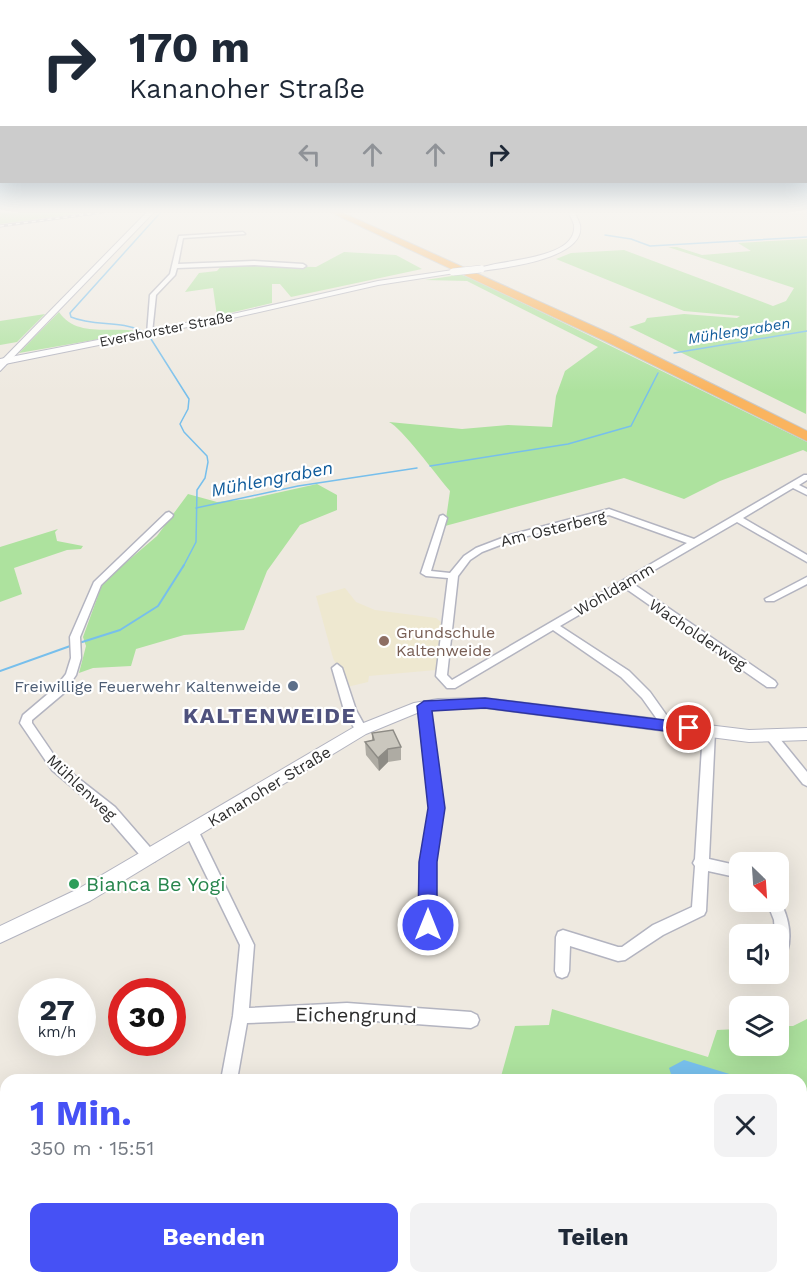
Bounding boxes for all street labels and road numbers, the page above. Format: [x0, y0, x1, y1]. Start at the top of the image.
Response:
street label: Evershorster Straße [98, 308, 234, 350]
street label: Am Osterberg [498, 506, 608, 551]
street label: Wohldamm [571, 559, 657, 620]
street label: Wacholderweg [645, 595, 751, 674]
street label: Kananoher Straße [204, 742, 334, 831]
street label: Mühlenweg [43, 750, 121, 825]
street label: Eichengrund [295, 1002, 417, 1028]

